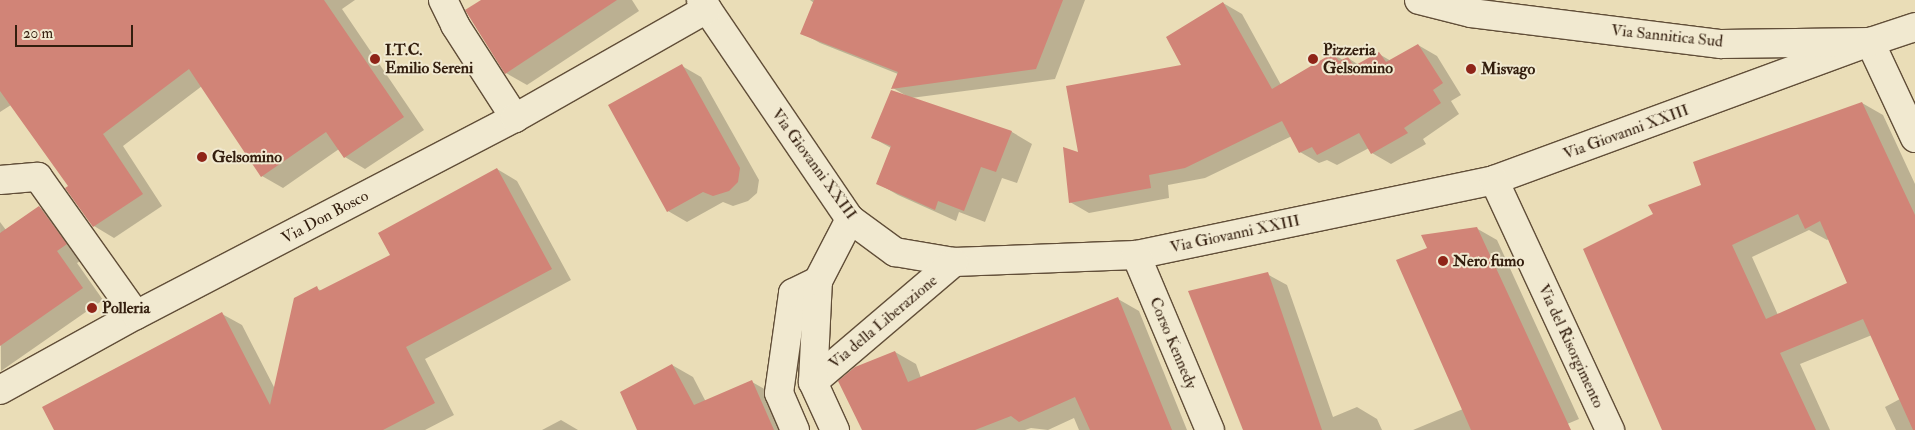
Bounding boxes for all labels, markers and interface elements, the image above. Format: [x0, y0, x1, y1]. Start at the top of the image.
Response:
scale bar [18, 15, 135, 47]
street label: Via Sannitica Sud [1610, 21, 1724, 51]
text: 20 m [23, 24, 53, 43]
place label: I.T.C. Emilio Sereni [385, 40, 473, 78]
place label: Pizzeria Gelsomino [1323, 40, 1393, 78]
marker: I.T.C. Emilio Sereni [369, 53, 381, 65]
marker: Pizzeria Gelsomino [1307, 53, 1319, 65]
place label: Misvago [1481, 59, 1535, 79]
marker: Misvago [1465, 63, 1477, 75]
street label: Via Giovanni XXIII [1560, 100, 1692, 164]
street label: Via Giovanni XXIII [767, 105, 861, 223]
place label: Gelsomino [212, 147, 282, 167]
marker: Gelsomino [196, 151, 208, 163]
street label: Via Don Bosco [278, 186, 372, 248]
street label: Via Giovanni XXIII [1168, 211, 1302, 257]
place label: Nero fumo [1453, 251, 1524, 271]
marker: Nero fumo [1437, 255, 1449, 267]
street label: Via della Liberazione [825, 271, 941, 373]
street label: Via del Risorgimento [1534, 281, 1608, 411]
street label: Corso Kennedy [1145, 294, 1201, 392]
place label: Polleria [102, 298, 150, 318]
marker: Polleria [86, 302, 98, 314]

